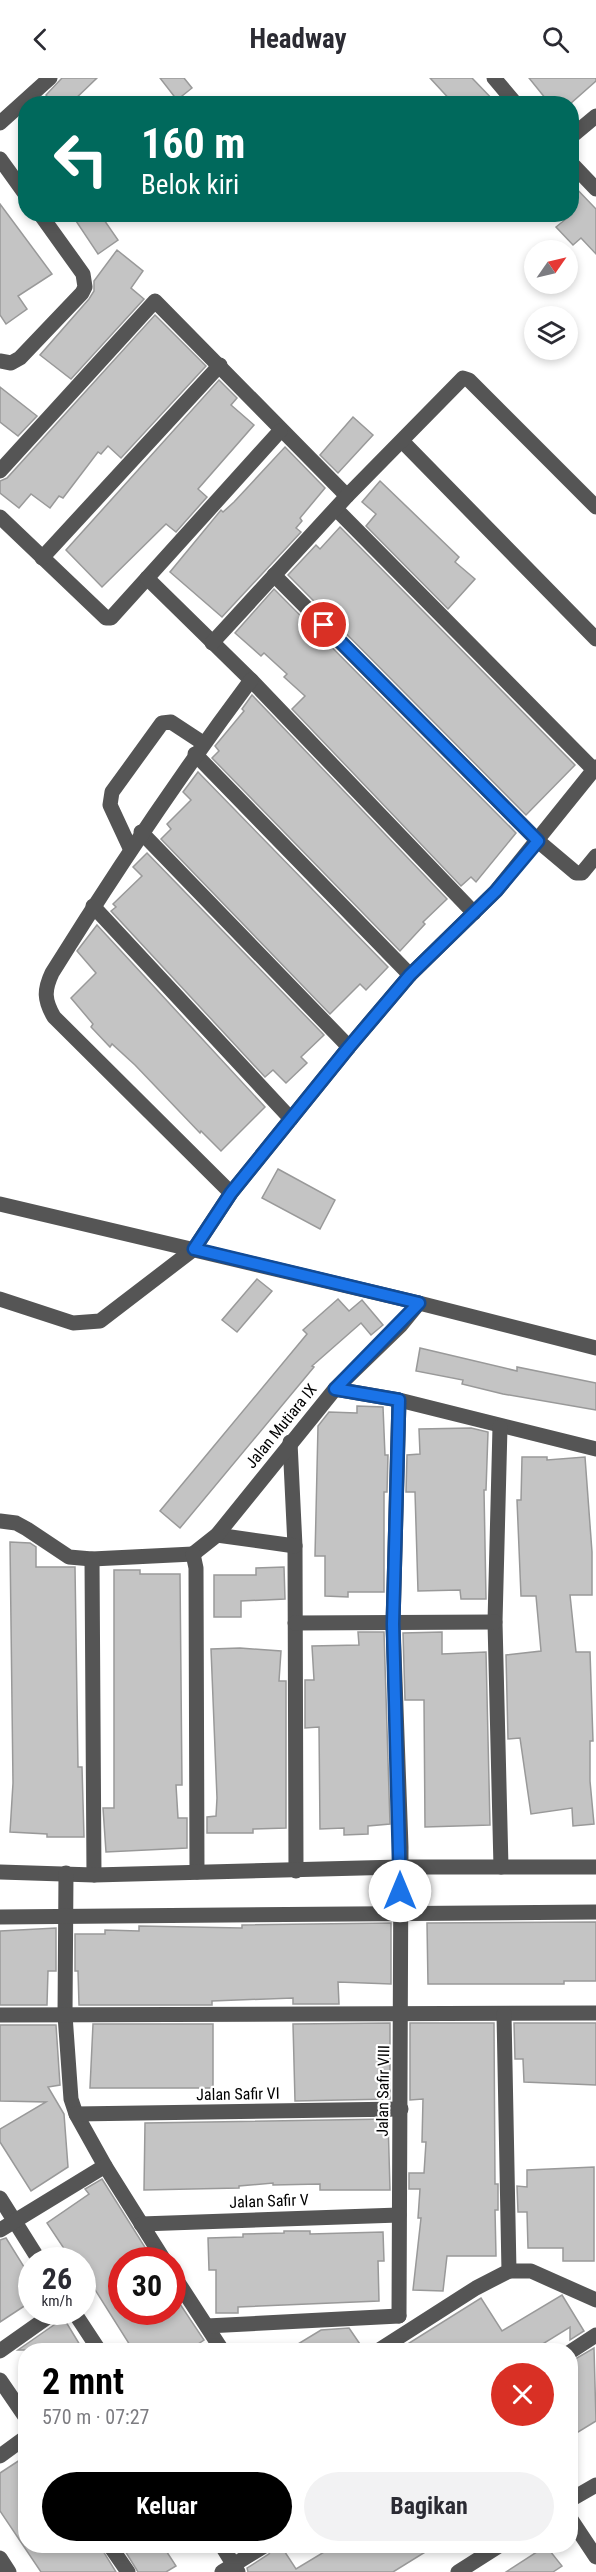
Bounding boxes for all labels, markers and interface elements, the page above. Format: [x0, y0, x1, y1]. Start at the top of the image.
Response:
icon: back [24, 23, 57, 56]
text: Headway [249, 23, 347, 55]
icon: search [539, 23, 572, 56]
text: 160 m [141, 119, 246, 168]
icon: left [42, 120, 120, 198]
text: Belok kiri [141, 169, 239, 201]
north arrow [524, 240, 578, 294]
map controls [524, 240, 578, 360]
button: layers [524, 306, 578, 360]
pin [298, 599, 349, 650]
icon: arrive [307, 608, 340, 641]
street label: Jalan Mutiara IX [241, 1380, 321, 1472]
position arrow [368, 1859, 432, 1923]
street label: Jalan Safir VIII [373, 2045, 393, 2137]
street label: Jalan Safir VI [196, 2084, 280, 2104]
street label: Jalan Safir V [229, 2190, 309, 2212]
speed limit sign: 30 [108, 2247, 186, 2325]
text: 26 [42, 2261, 72, 2296]
text: km/h [42, 2292, 72, 2310]
text: 2 mnt [42, 2361, 124, 2403]
button: close [491, 2363, 554, 2426]
text: 570 m · 07:27 [42, 2405, 149, 2429]
button: Keluar [42, 2472, 292, 2541]
button: Bagikan [304, 2472, 554, 2541]

